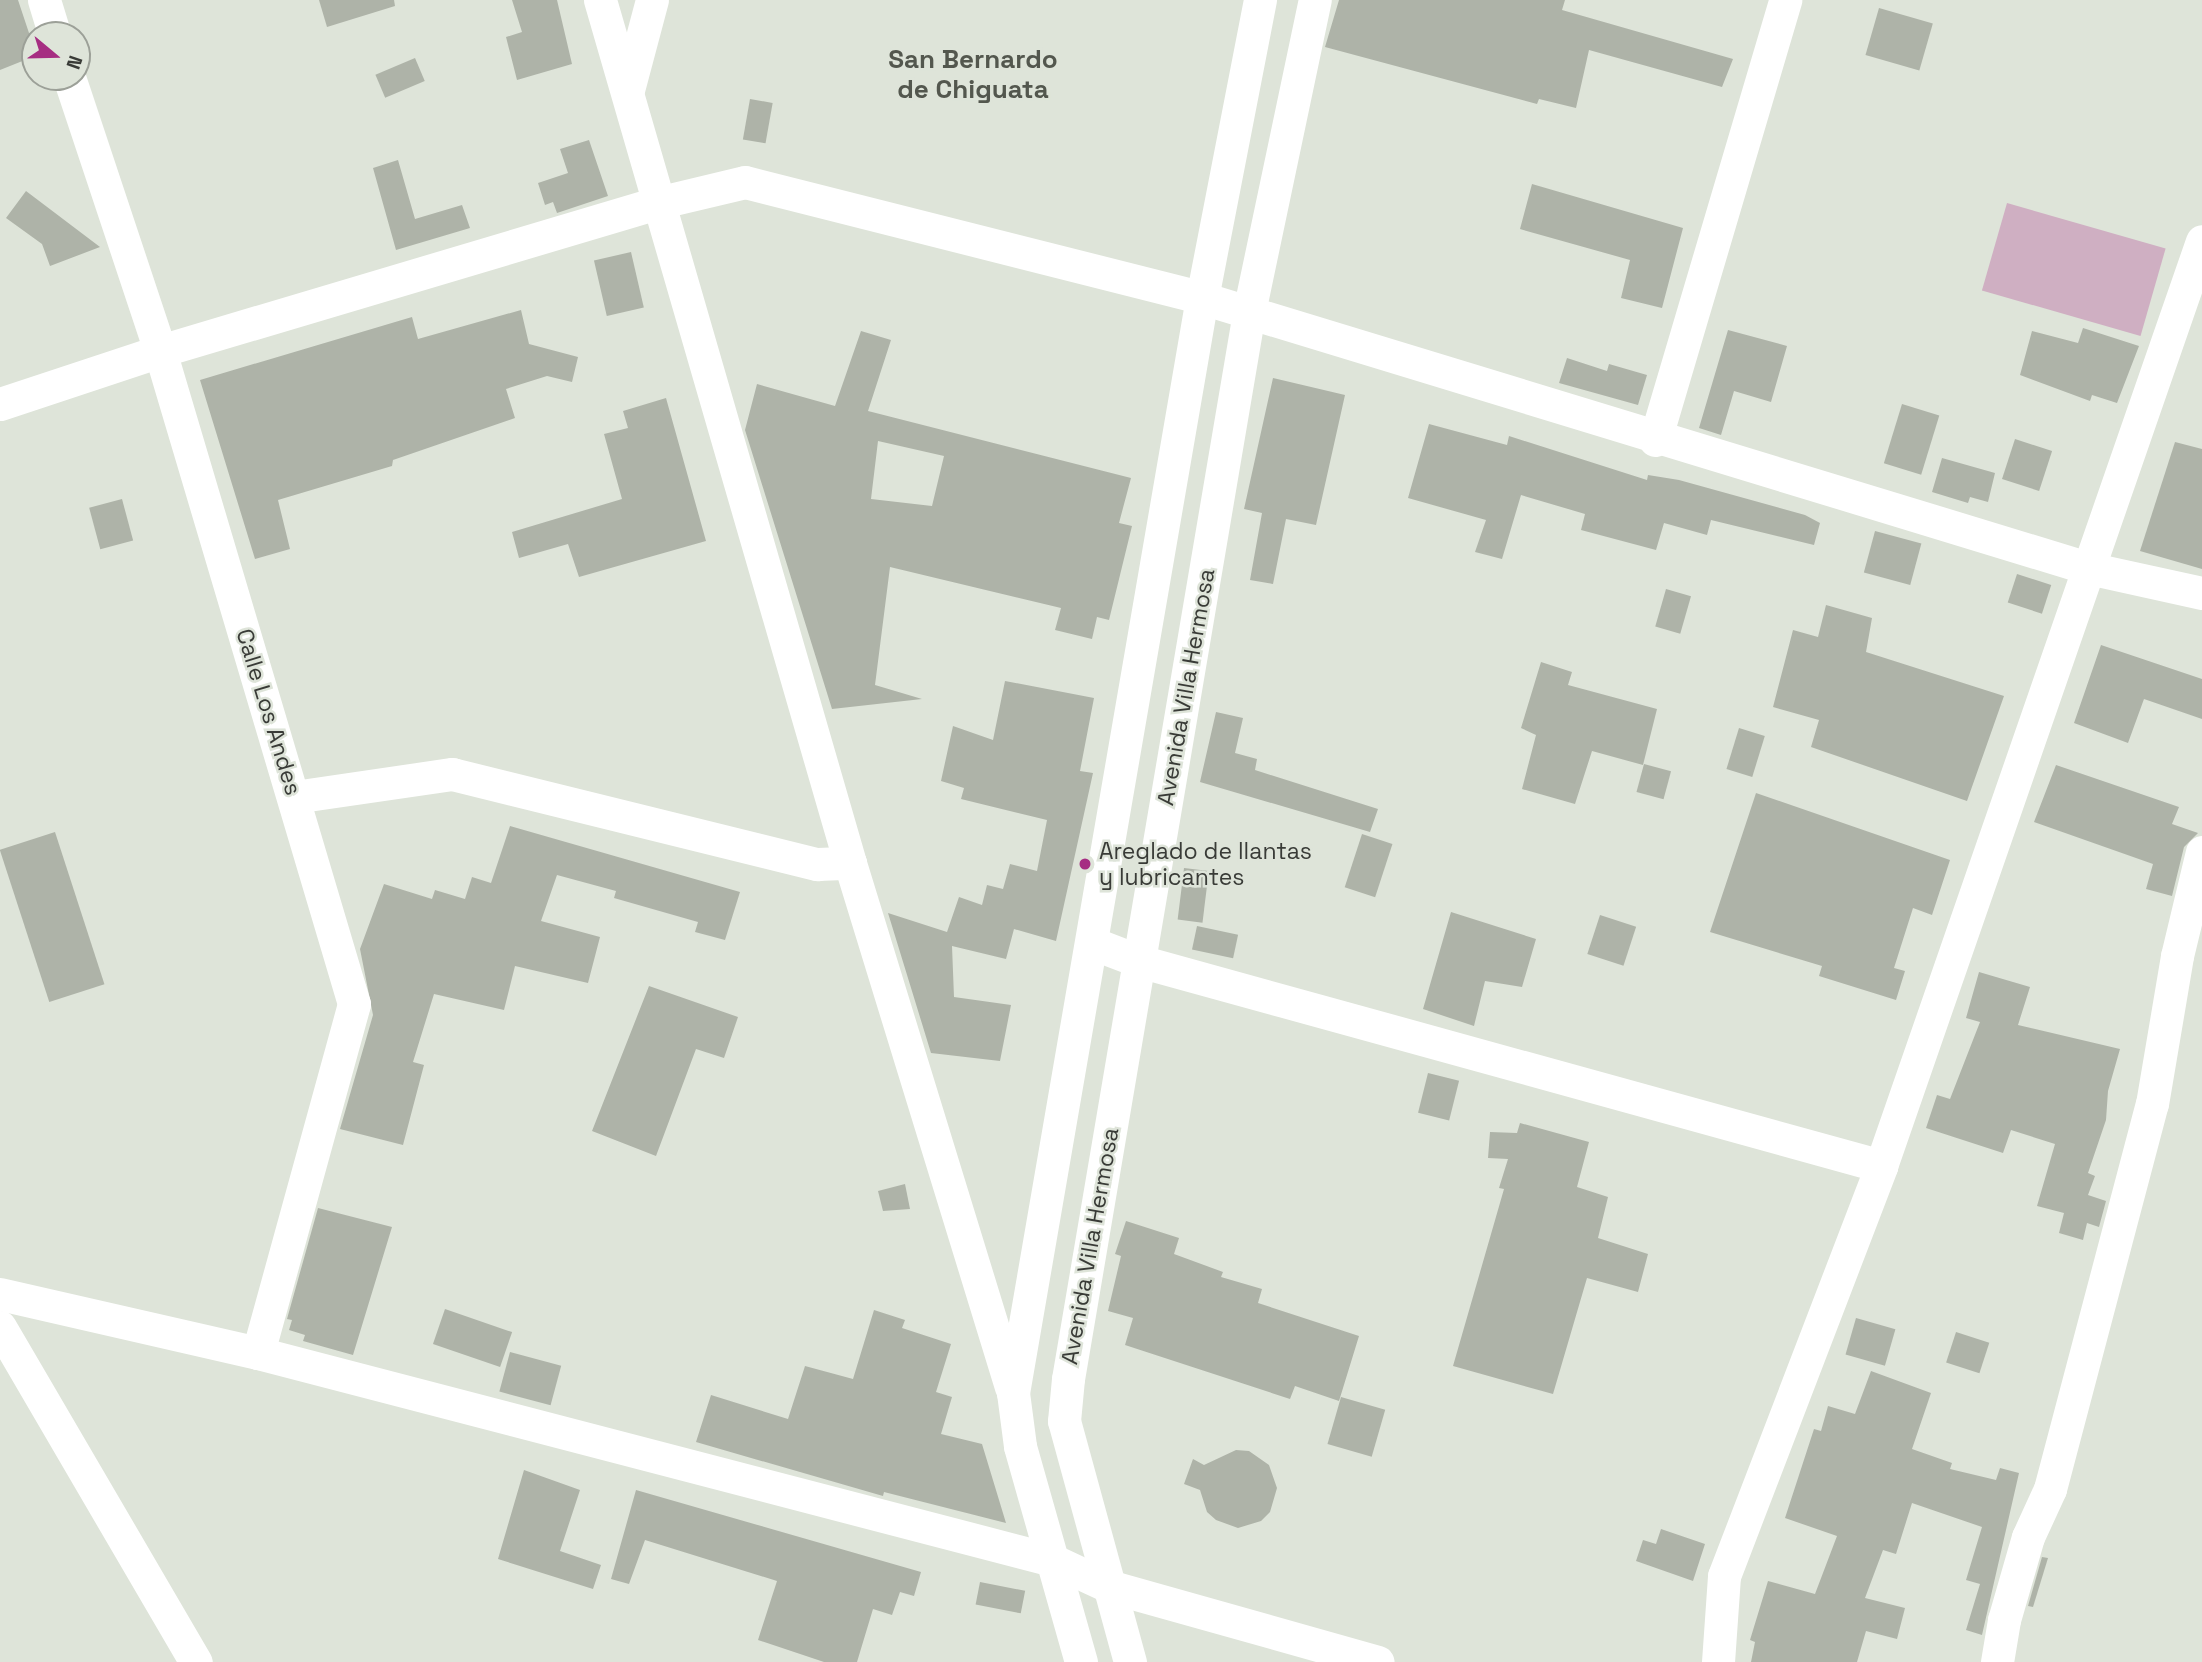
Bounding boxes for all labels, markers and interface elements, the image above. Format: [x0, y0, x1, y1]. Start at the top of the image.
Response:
north arrow [21, 21, 91, 91]
district label: San Bernardo de Chiguata [888, 44, 1058, 106]
text: N [61, 52, 88, 72]
street label: Avenida Villa Hermosa [1152, 566, 1220, 808]
street label: Calle Los Andes [231, 625, 307, 799]
place label: Areglado de llantas y lubricantes [1099, 837, 1312, 891]
marker: Areglado de llantas y lubricantes [1077, 856, 1093, 872]
street label: Avenida Villa Hermosa [1056, 1125, 1124, 1367]

